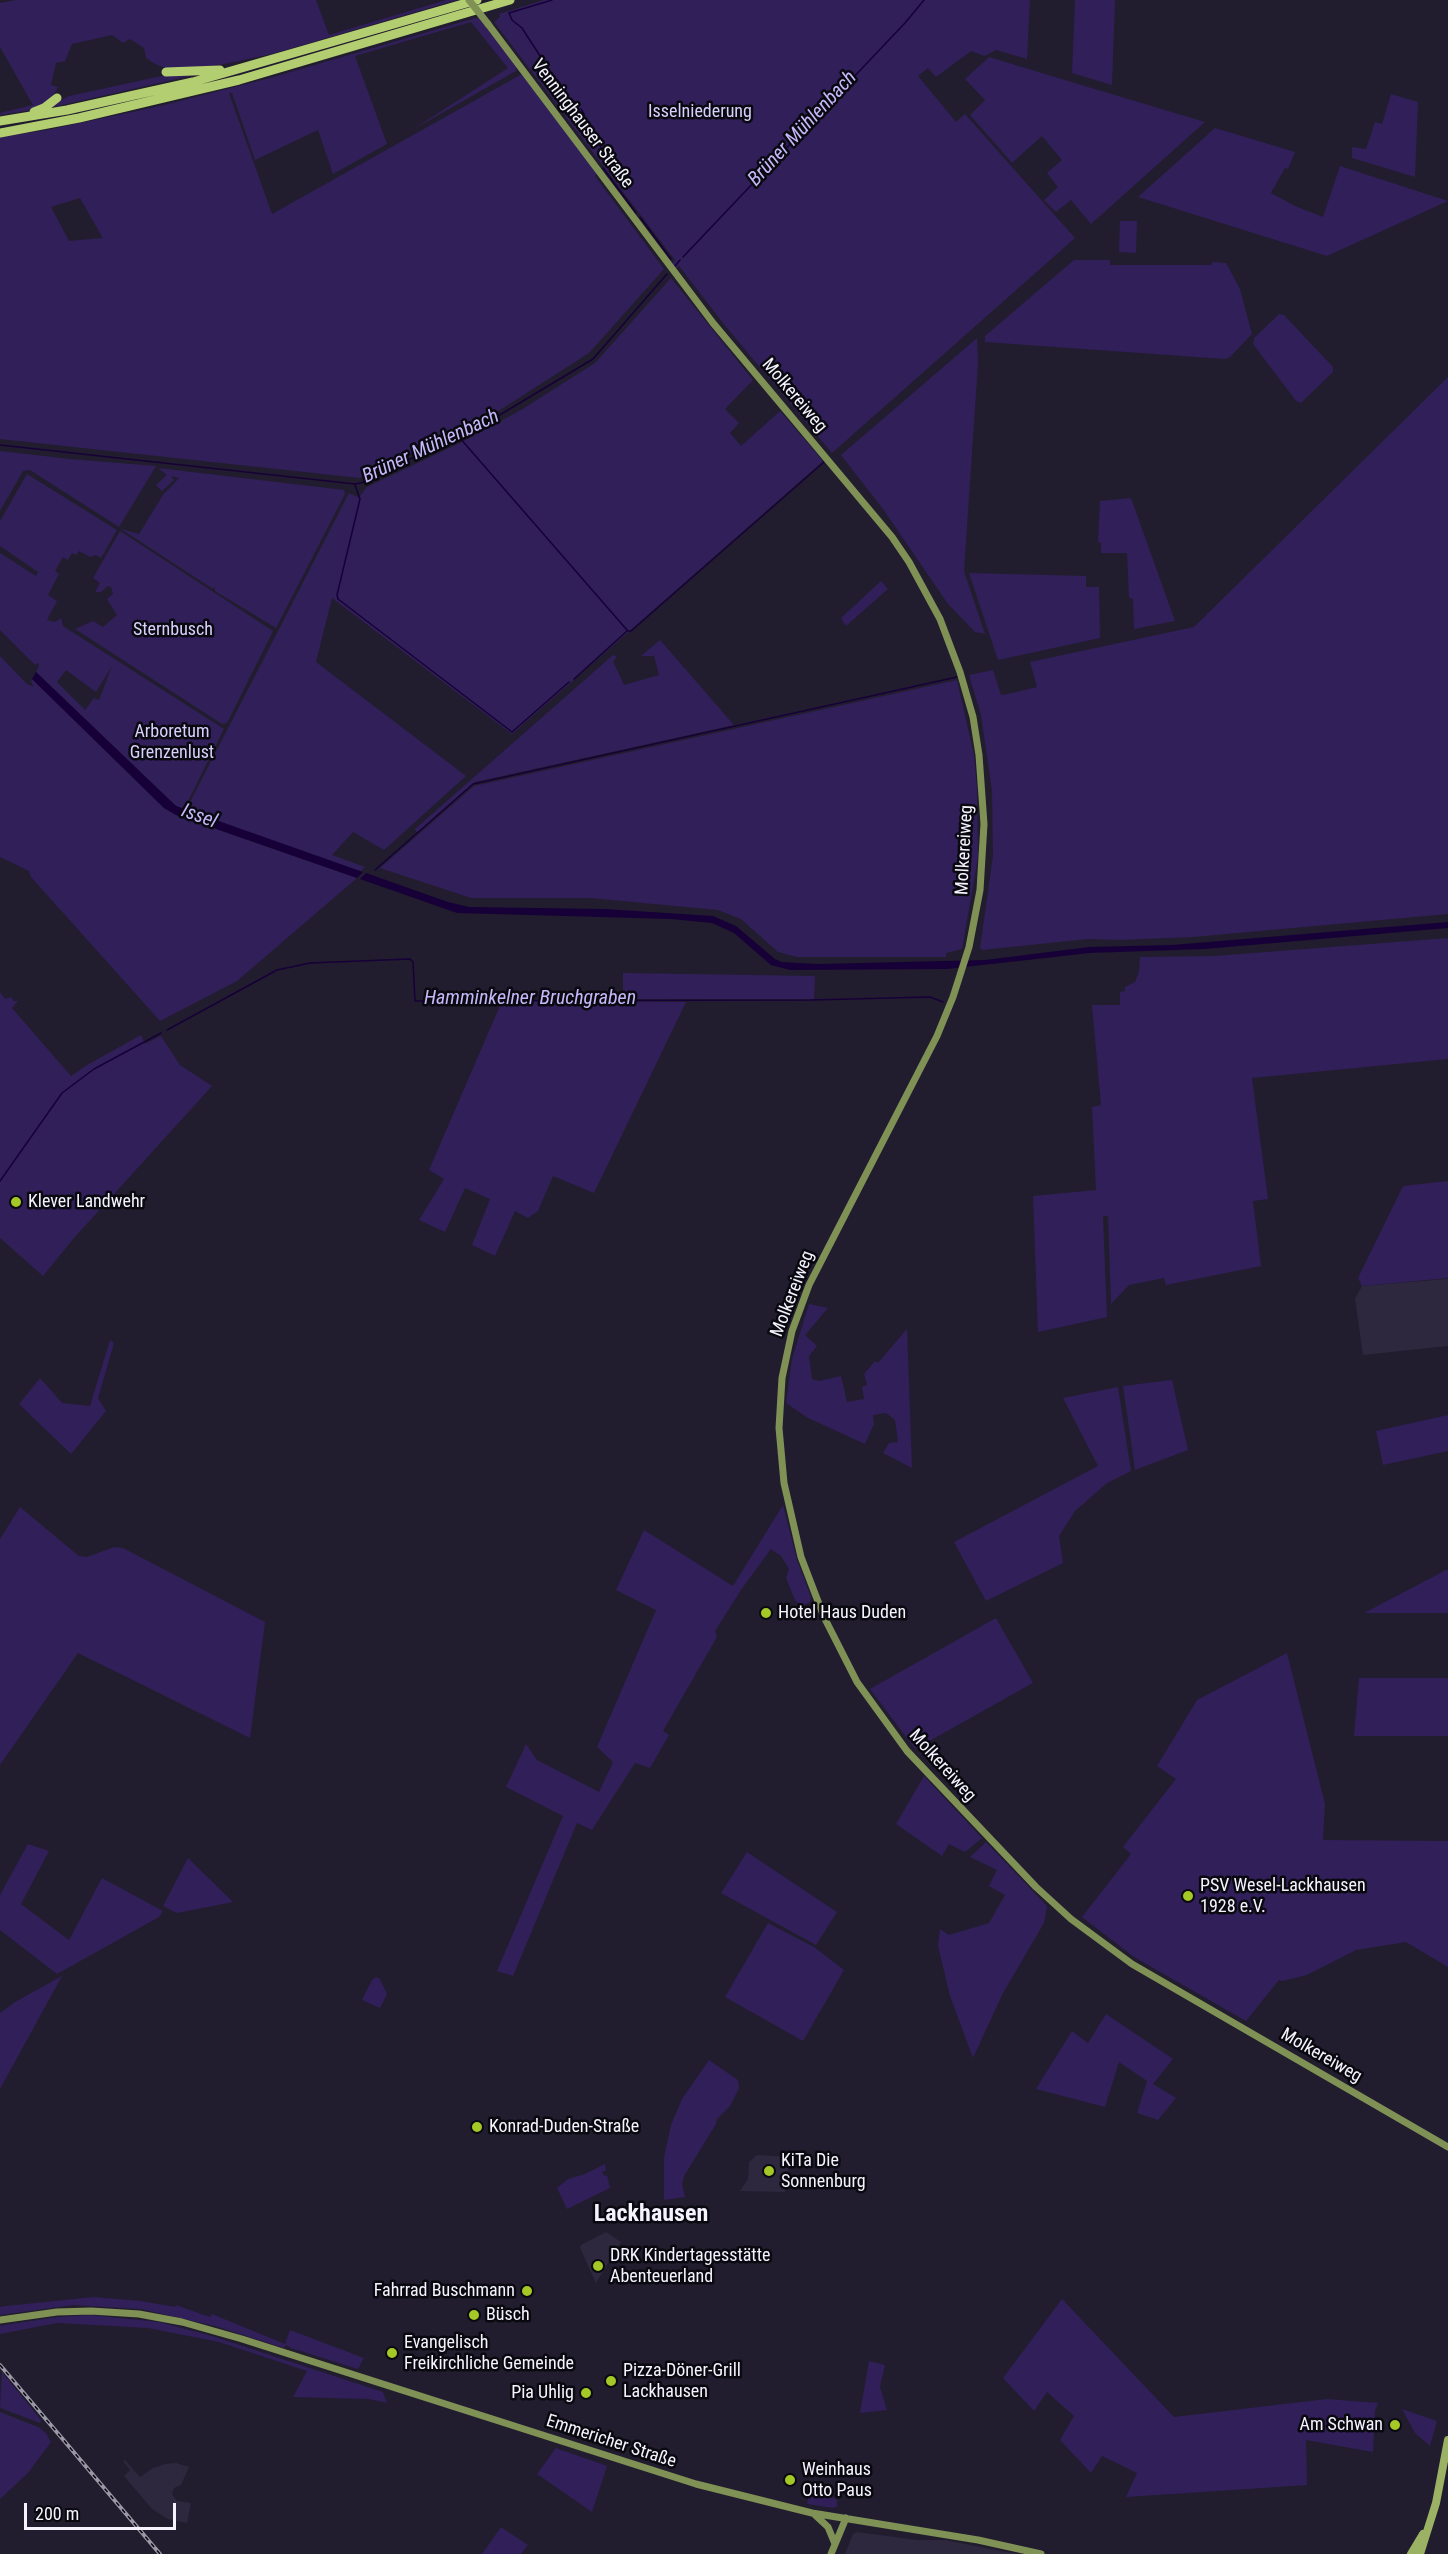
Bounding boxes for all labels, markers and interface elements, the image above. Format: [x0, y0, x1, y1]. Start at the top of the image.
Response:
street label: Venninghauser Straße [526, 55, 638, 193]
water label: Brüner Mühlenbach [744, 67, 862, 191]
park label: Isselniederung [648, 101, 752, 123]
street label: Molkereiweg [757, 355, 831, 437]
water label: Brüner Mühlenbach [359, 405, 503, 489]
park label: Sternbusch [133, 619, 213, 641]
park label: Arboretum Grenzenlust [130, 721, 214, 764]
water label: Issel [178, 800, 220, 834]
street label: Molkereiweg [952, 804, 978, 896]
water label: Hamminkelner Bruchgraben [424, 987, 636, 1011]
place label: Klever Landwehr [28, 1191, 145, 1213]
marker: Klever Landwehr [9, 1195, 23, 1209]
street label: Molkereiweg [767, 1248, 819, 1340]
place label: Hotel Haus Duden [778, 1602, 906, 1624]
marker: Hotel Haus Duden [759, 1606, 773, 1620]
street label: Molkereiweg [904, 1725, 980, 1807]
place label: PSV Wesel-Lackhausen 1928 e.V. [1200, 1875, 1366, 1918]
marker: PSV Wesel-Lackhausen 1928 e.V. [1181, 1889, 1195, 1903]
street label: Molkereiweg [1277, 2024, 1365, 2088]
place label: Konrad-Duden-Straße [489, 2116, 639, 2138]
marker: Konrad-Duden-Straße [470, 2120, 484, 2134]
place label: KiTa Die Sonnenburg [781, 2150, 866, 2192]
marker: KiTa Die Sonnenburg [762, 2164, 776, 2178]
district label: Lackhausen [594, 2201, 708, 2229]
place label: DRK Kindertagesstätte Abenteuerland [610, 2245, 770, 2288]
marker: DRK Kindertagesstätte Abenteuerland [591, 2259, 605, 2273]
place label: Fahrrad Buschmann [374, 2280, 515, 2302]
marker: Fahrrad Buschmann [520, 2284, 534, 2298]
place label: Büsch [486, 2304, 530, 2326]
marker: Büsch [467, 2308, 481, 2322]
place label: Evangelisch Freikirchliche Gemeinde [404, 2332, 574, 2374]
marker: Evangelisch Freikirchliche Gemeinde [385, 2346, 399, 2360]
place label: Pizza-Döner-Grill Lackhausen [623, 2360, 741, 2402]
marker: Pizza-Döner-Grill Lackhausen [604, 2374, 618, 2388]
place label: Pia Uhlig [511, 2382, 574, 2404]
marker: Pia Uhlig [579, 2386, 593, 2400]
street label: Emmericher Straße [543, 2411, 679, 2473]
place label: Am Schwan [1300, 2414, 1383, 2436]
marker: Am Schwan [1388, 2418, 1402, 2432]
place label: Weinhaus Otto Paus [802, 2459, 872, 2502]
marker: Weinhaus Otto Paus [783, 2473, 797, 2487]
scale bar [27, 2491, 178, 2529]
text: 200 m [35, 2503, 79, 2524]

